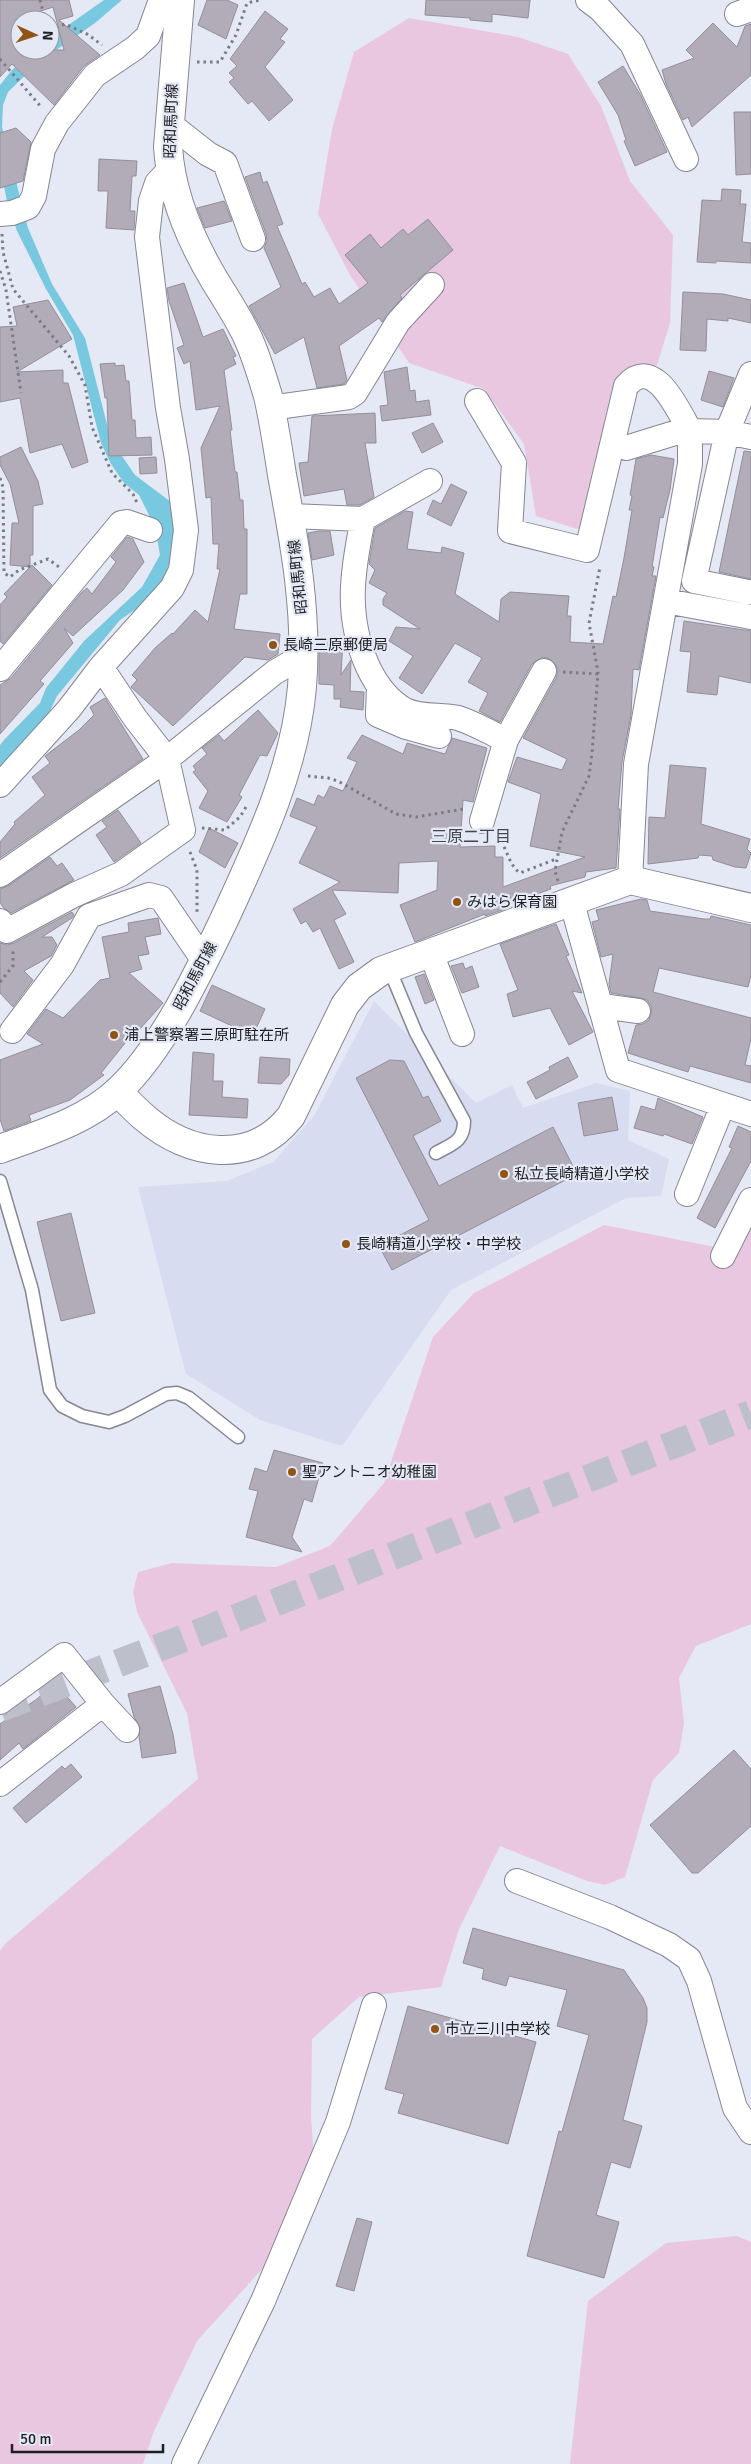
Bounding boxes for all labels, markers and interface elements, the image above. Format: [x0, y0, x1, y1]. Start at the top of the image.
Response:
north arrow [10, 10, 60, 60]
text: N [39, 30, 56, 41]
street label: 昭和馬町線 [161, 83, 181, 159]
street label: 昭和馬町線 [285, 539, 311, 615]
place label: 長崎三原郵便局 [283, 636, 388, 654]
marker: 長崎三原郵便局 [267, 639, 279, 651]
district label: 三原二丁目 [431, 827, 511, 847]
place label: みはら保育園 [467, 893, 557, 911]
marker: みはら保育園 [451, 896, 463, 908]
street label: 昭和馬町線 [169, 939, 221, 1013]
place label: 浦上警察署三原町駐在所 [124, 1026, 289, 1044]
marker: 浦上警察署三原町駐在所 [108, 1029, 120, 1041]
place label: 私立長崎精道小学校 [514, 1165, 649, 1183]
marker: 私立長崎精道小学校 [498, 1168, 510, 1180]
place label: 長崎精道小学校・中学校 [356, 1235, 521, 1253]
marker: 長崎精道小学校・中学校 [340, 1238, 352, 1250]
place label: 聖アントニオ幼稚園 [302, 1463, 436, 1481]
marker: 聖アントニオ幼稚園 [286, 1466, 298, 1478]
place label: 市立三川中学校 [445, 2020, 550, 2038]
marker: 市立三川中学校 [429, 2023, 441, 2035]
scale bar [12, 2422, 164, 2454]
text: 50 m [20, 2430, 51, 2448]

